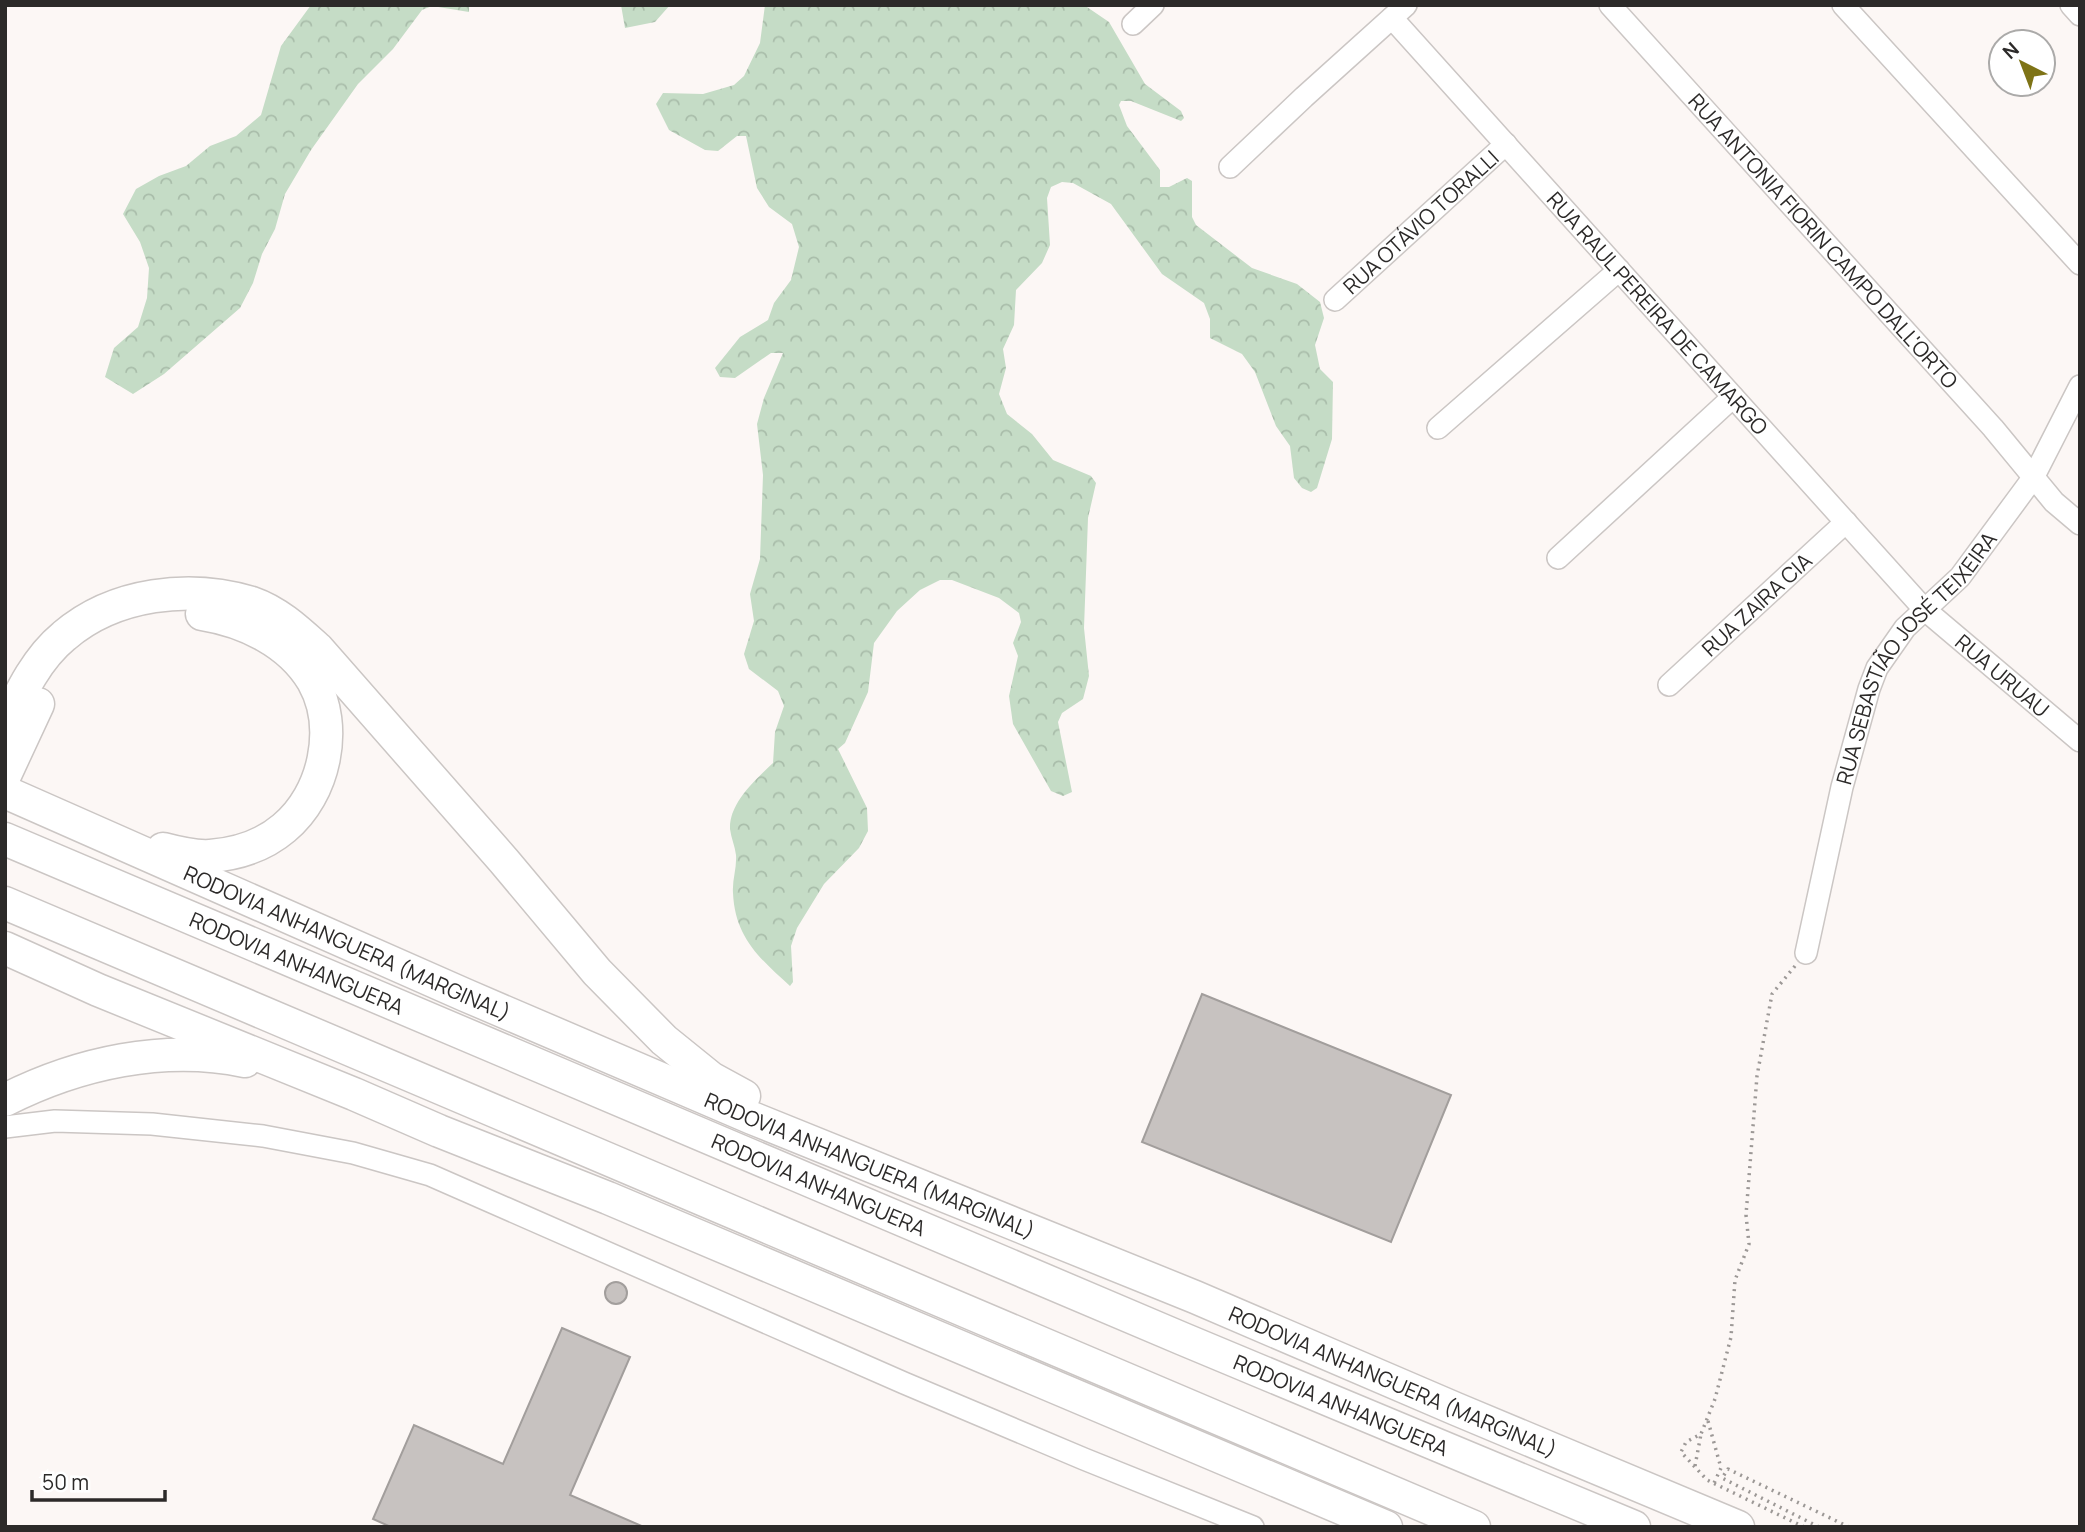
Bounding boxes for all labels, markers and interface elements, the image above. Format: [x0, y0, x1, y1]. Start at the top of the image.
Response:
north arrow [1987, 28, 2057, 98]
text: N [1997, 36, 2024, 65]
street label: RUA ANTONIA FIORIN CAMPO DALL'ORTO [1683, 87, 1964, 394]
street label: RUA OTÁVIO TORALLI [1337, 144, 1504, 300]
street label: RUA RAUL PEREIRA DE CAMARGO [1541, 186, 1774, 440]
street label: RUA SEBASTIÃO JOSÉ TEIXEIRA [1829, 526, 2003, 788]
street label: RUA ZAIRA CIA [1696, 547, 1818, 662]
street label: RUA URUAU [1950, 628, 2055, 723]
street label: RODOVIA ANHANGUERA (MARGINAL) [180, 860, 514, 1026]
street label: RODOVIA ANHANGUERA [186, 906, 408, 1020]
street label: RODOVIA ANHANGUERA (MARGINAL) [700, 1087, 1038, 1243]
street label: RODOVIA ANHANGUERA [708, 1128, 930, 1242]
street label: RODOVIA ANHANGUERA (MARGINAL) [1225, 1301, 1561, 1463]
street label: RODOVIA ANHANGUERA [1230, 1350, 1452, 1460]
scale bar [32, 1458, 164, 1502]
text: 50 m [42, 1468, 89, 1496]

